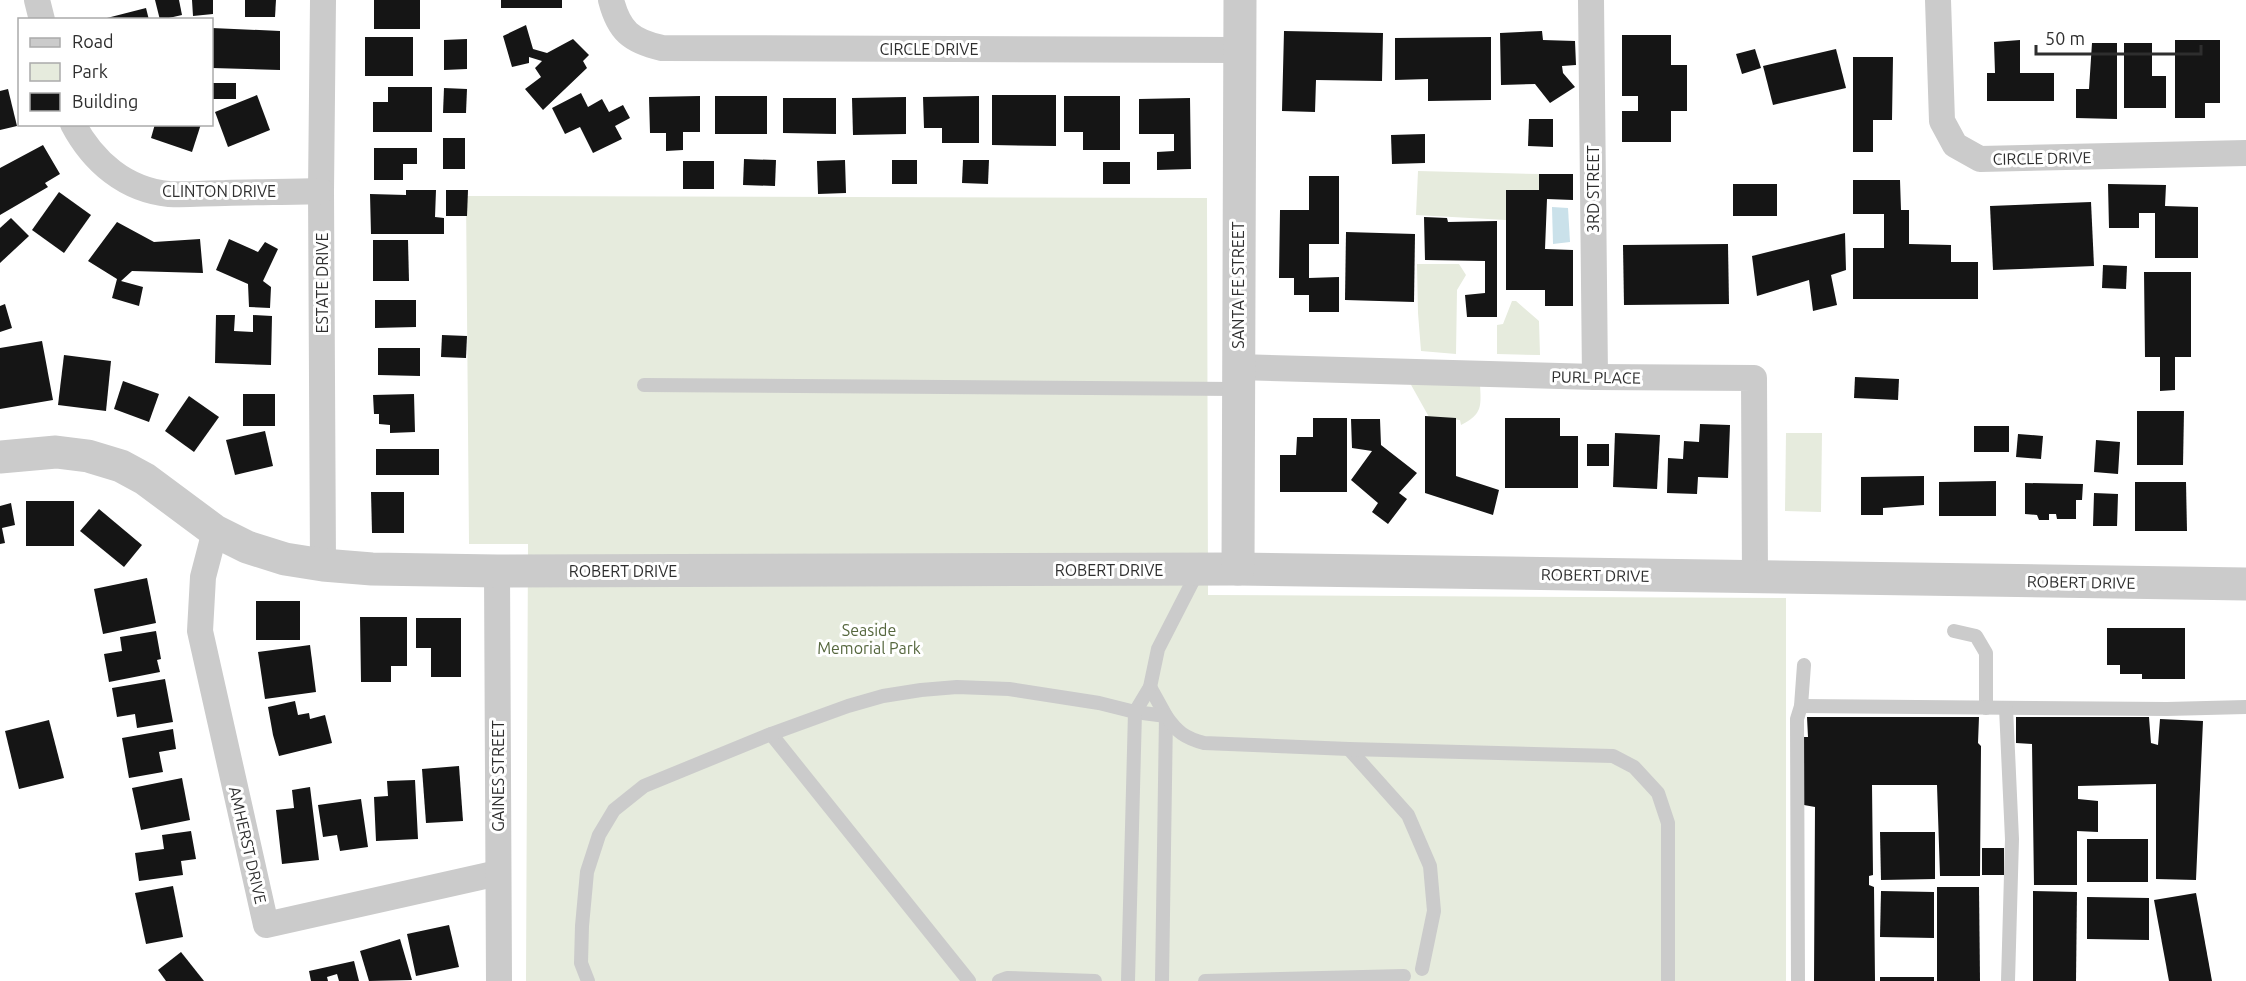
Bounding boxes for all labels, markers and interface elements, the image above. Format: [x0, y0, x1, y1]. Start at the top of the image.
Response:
legend [18, 18, 213, 126]
scale bar [2036, 18, 2201, 56]
text: 50 m [2045, 28, 2085, 48]
text: Road [72, 31, 114, 51]
street label: CIRCLE DRIVE [880, 40, 978, 58]
text: Park [72, 61, 108, 81]
text: Building [72, 91, 138, 111]
street label: 3RD STREET [1584, 145, 1602, 233]
street label: CIRCLE DRIVE [1992, 148, 2092, 168]
street label: CLINTON DRIVE [162, 182, 276, 200]
street label: SANTA FE STREET [1229, 221, 1247, 349]
street label: ESTATE DRIVE [313, 233, 331, 333]
street label: PURL PLACE [1551, 367, 1641, 387]
street label: ROBERT DRIVE [1055, 561, 1163, 579]
street label: ROBERT DRIVE [569, 562, 677, 580]
street label: ROBERT DRIVE [1541, 565, 1649, 585]
street label: ROBERT DRIVE [2027, 572, 2135, 592]
park label: Seaside Memorial Park [817, 621, 921, 657]
street label: GAINES STREET [489, 720, 507, 832]
street label: AMHERST DRIVE [226, 785, 270, 905]

